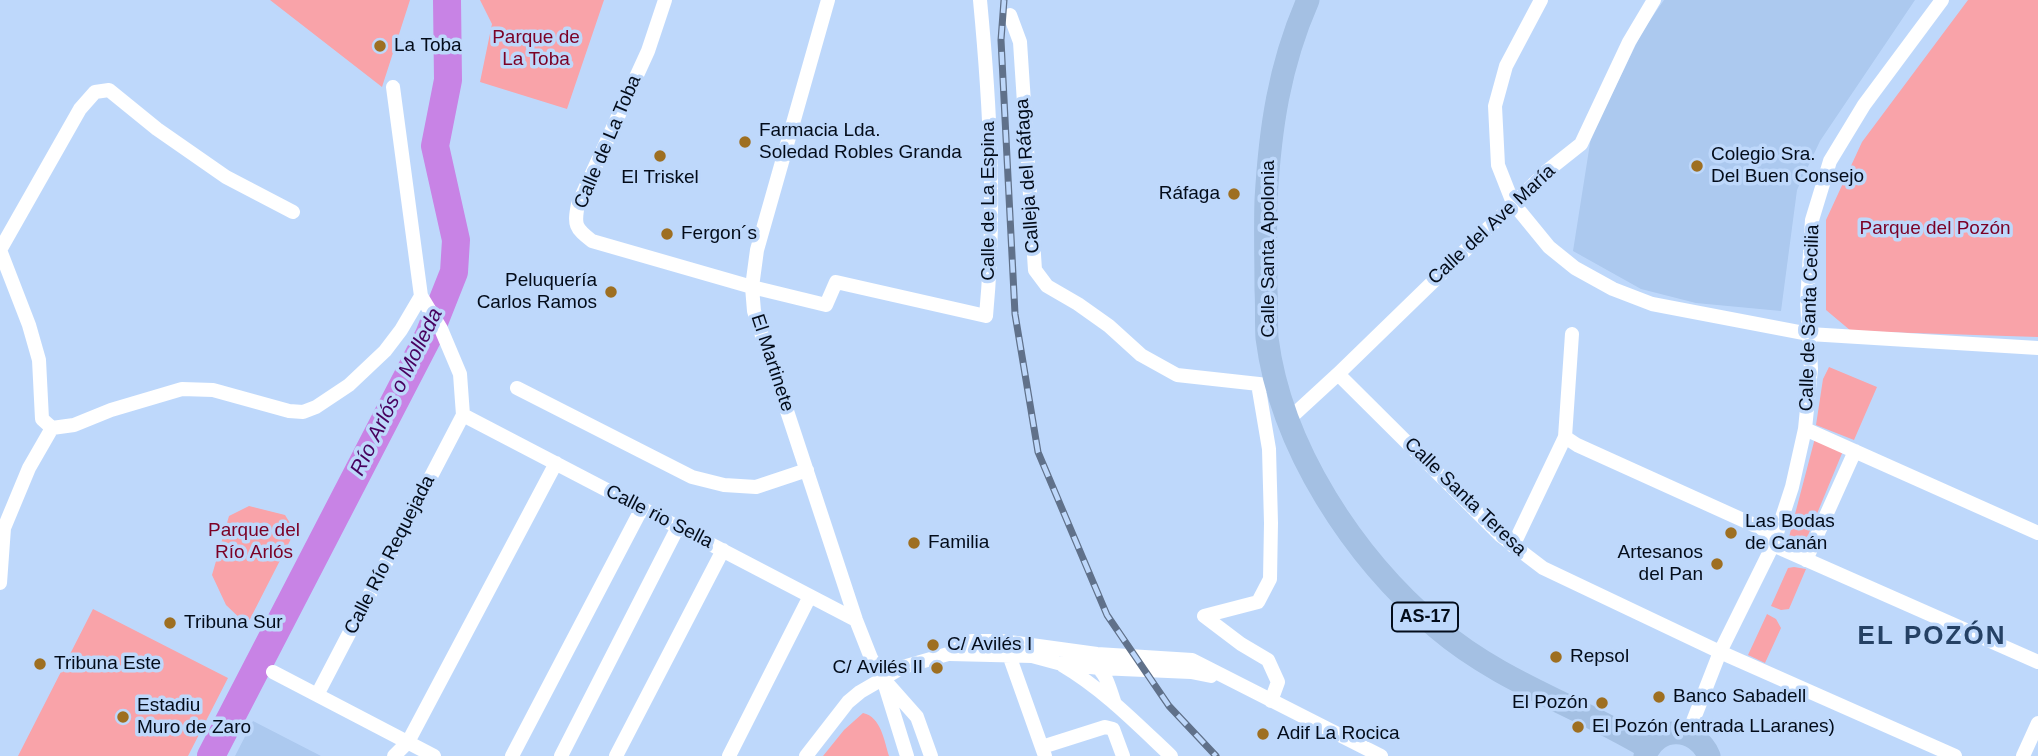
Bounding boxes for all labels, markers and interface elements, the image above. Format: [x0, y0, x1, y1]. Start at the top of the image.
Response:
park label: Parque de La Toba [492, 27, 580, 71]
place label: La Toba [394, 35, 462, 57]
marker: La Toba [372, 38, 388, 54]
street label: Calle de La Toba [570, 72, 646, 212]
street label: Calleja del Ráfaga [1011, 98, 1045, 254]
place label: Farmacia Lda. Soledad Robles Granda [759, 120, 962, 164]
street label: Calle de La Espina [978, 121, 1000, 281]
marker: Farmacia Lda. Soledad Robles Granda [737, 134, 753, 150]
place label: Colegio Sra. Del Buen Consejo [1711, 144, 1864, 188]
marker: El Triskel [652, 148, 668, 164]
marker: Colegio Sra. Del Buen Consejo [1689, 158, 1705, 174]
street label: Calle Santa Apolonia [1258, 160, 1280, 338]
street label: Calle del Ave María [1424, 160, 1560, 290]
place label: El Triskel [621, 167, 699, 189]
place label: Ráfaga [1159, 183, 1220, 205]
marker: Ráfaga [1226, 186, 1242, 202]
park label: Parque del Pozón [1859, 218, 2011, 240]
place label: Fergon´s [681, 223, 757, 245]
street label: Calle de Santa Cecilia [1795, 224, 1825, 412]
marker: Fergon´s [659, 226, 675, 242]
place label: Peluquería Carlos Ramos [477, 270, 597, 314]
marker: Peluquería Carlos Ramos [603, 284, 619, 300]
water label: Río Arlós o Molleda [346, 304, 448, 480]
street label: El Martinete [745, 311, 799, 415]
street label: Calle Santa Teresa [1399, 433, 1531, 561]
street label: Calle Río Requejada [340, 472, 440, 638]
street label: Calle rio Sella [602, 480, 716, 554]
place label: Las Bodas de Canán [1745, 511, 1835, 555]
park label: Parque del Río Arlós [208, 520, 300, 564]
marker: Las Bodas de Canán [1723, 525, 1739, 541]
place label: Familia [928, 532, 989, 554]
marker: Familia [906, 535, 922, 551]
place label: Artesanos del Pan [1617, 542, 1703, 586]
marker: Artesanos del Pan [1709, 556, 1725, 572]
road number: AS-17 [1392, 602, 1458, 632]
place label: Tribuna Sur [184, 612, 283, 634]
marker: Tribuna Sur [162, 615, 178, 631]
district label: EL POZÓN [1859, 621, 2005, 653]
place label: C/ Avilés I [947, 634, 1032, 656]
marker: C/ Avilés I [925, 637, 941, 653]
place label: Repsol [1570, 646, 1629, 668]
marker: Repsol [1548, 649, 1564, 665]
place label: Tribuna Este [54, 653, 161, 675]
marker: Tribuna Este [32, 656, 48, 672]
place label: C/ Avilés II [833, 657, 923, 679]
marker: C/ Avilés II [929, 660, 945, 676]
place label: Banco Sabadell [1673, 686, 1806, 708]
marker: Banco Sabadell [1651, 689, 1667, 705]
place label: El Pozón [1512, 692, 1588, 714]
place label: Estadiu Muro de Zaro [137, 695, 251, 739]
marker: El Pozón [1594, 695, 1610, 711]
marker: Estadiu Muro de Zaro [115, 709, 131, 725]
place label: El Pozón (entrada LLaranes) [1592, 716, 1835, 738]
marker: El Pozón (entrada LLaranes) [1570, 719, 1586, 735]
place label: Adif La Rocica [1277, 723, 1400, 745]
marker: Adif La Rocica [1255, 726, 1271, 742]

